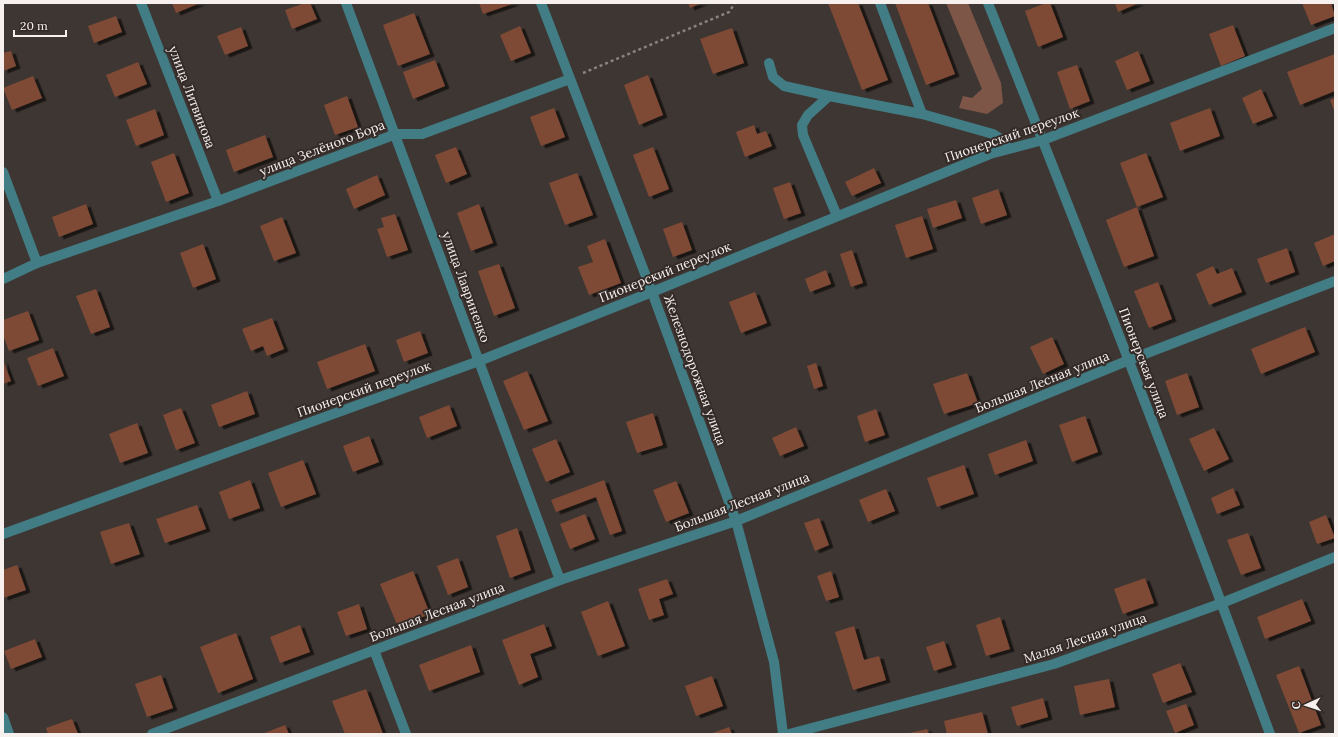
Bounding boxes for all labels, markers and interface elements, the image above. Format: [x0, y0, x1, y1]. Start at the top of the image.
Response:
scale bar [14, 12, 66, 38]
text: 20 m [20, 18, 48, 33]
street label: улица Литвинова [165, 43, 219, 151]
street label: Пионерский переулок [943, 104, 1081, 166]
street label: улица Зелёного Бора [257, 116, 387, 180]
street label: улица Лавриненко [438, 229, 494, 345]
street label: Пионерский переулок [596, 238, 734, 306]
street label: Железнодорожная улица [660, 292, 730, 448]
street label: Пионерская улица [1115, 305, 1173, 421]
street label: Большая Лесная улица [972, 347, 1112, 417]
street label: Пионерский переулок [295, 357, 433, 421]
street label: Большая Лесная улица [672, 468, 812, 536]
street label: Большая Лесная улица [367, 578, 507, 646]
street label: Малая Лесная улица [1021, 609, 1149, 667]
north arrow [1286, 685, 1326, 725]
text: С [1289, 701, 1303, 710]

